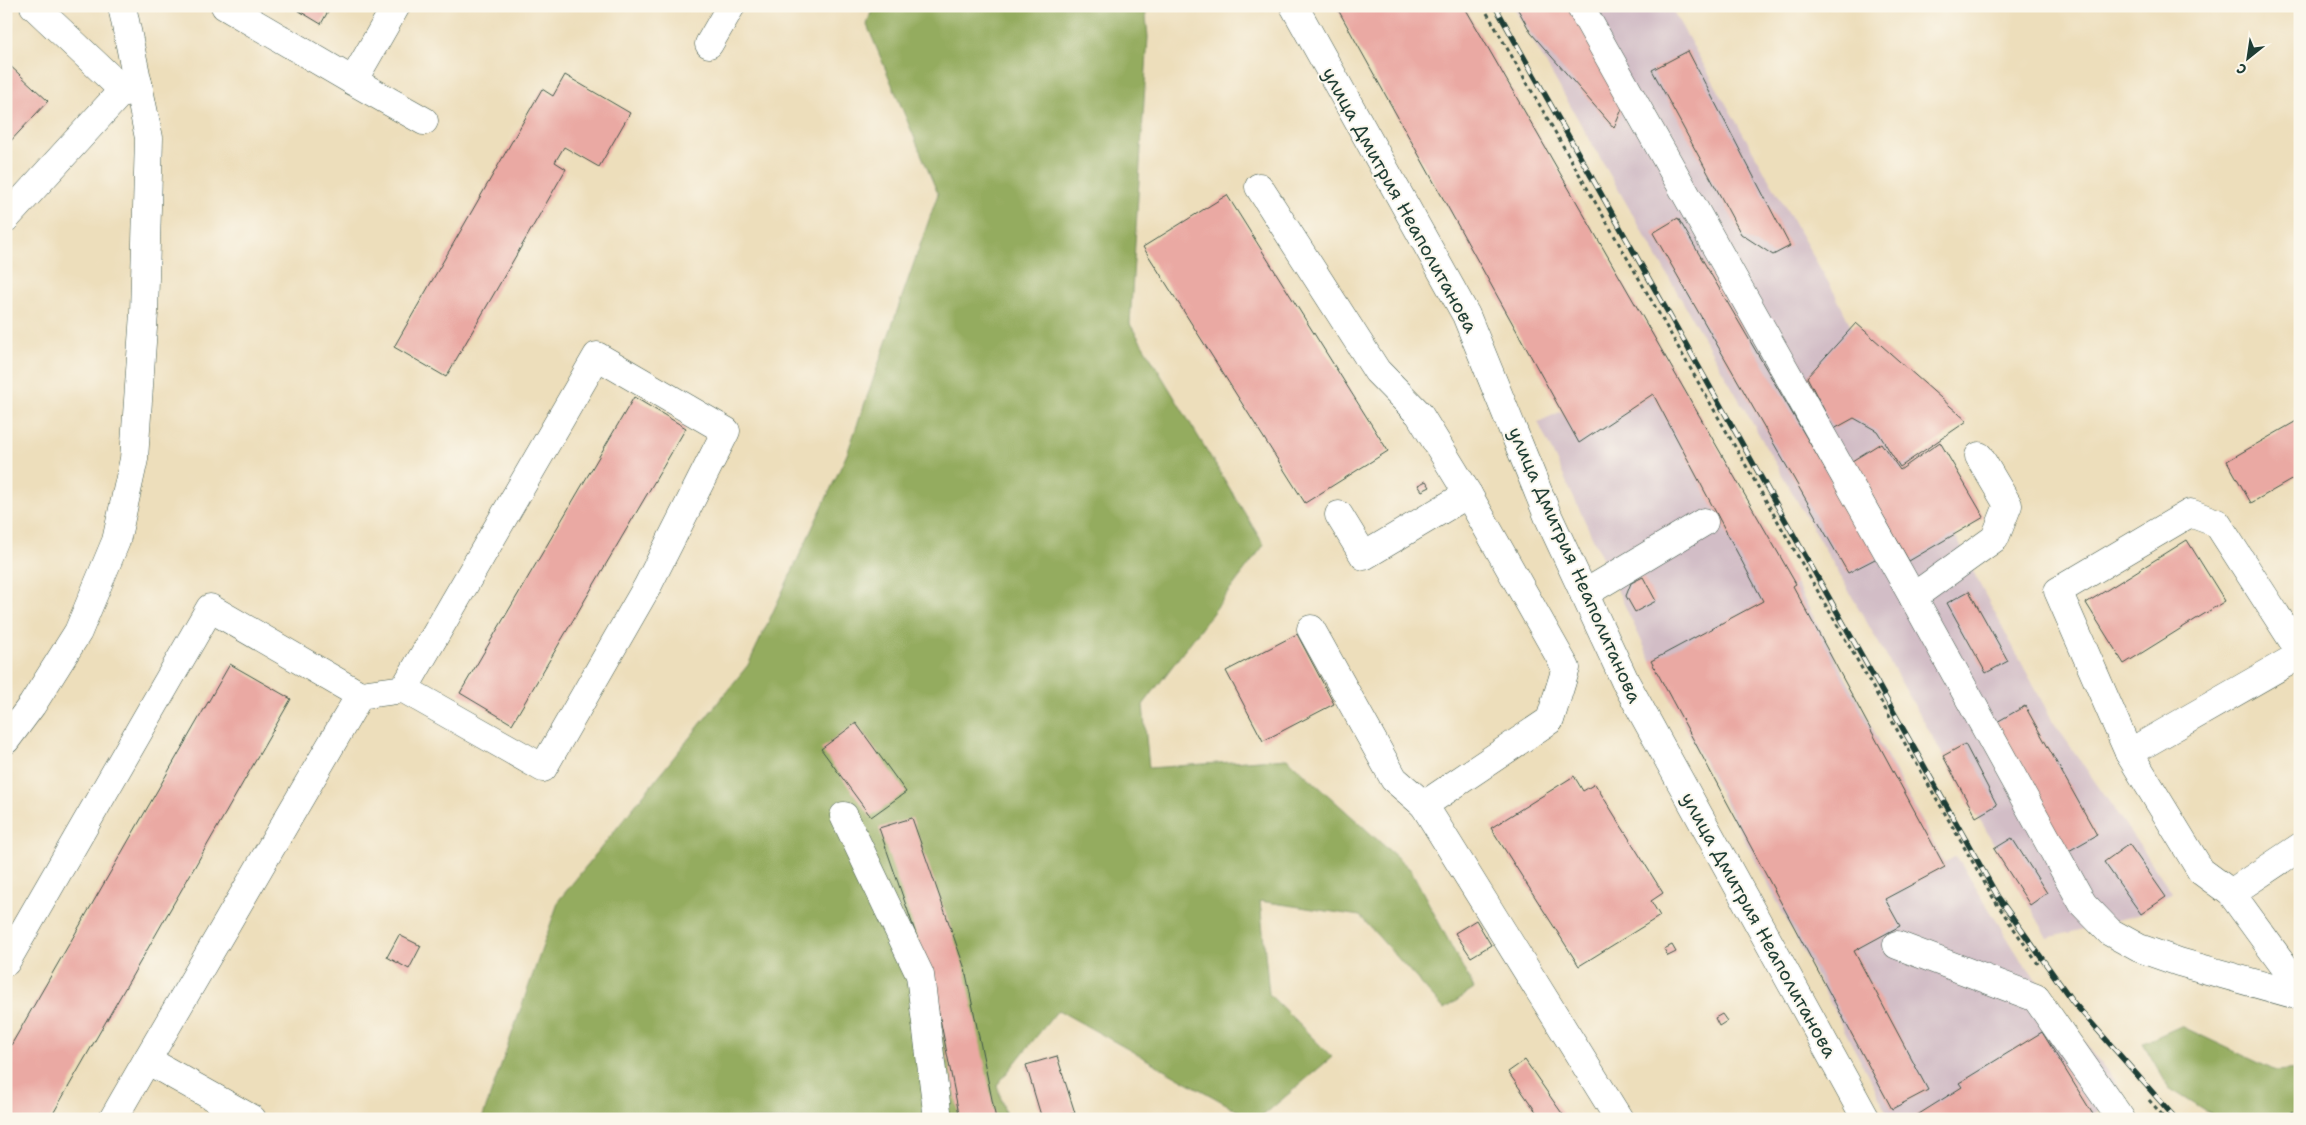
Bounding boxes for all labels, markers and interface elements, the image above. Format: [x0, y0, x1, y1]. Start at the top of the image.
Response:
north arrow [2224, 32, 2274, 82]
text: С [2233, 59, 2250, 79]
street label: улица Дмитрия Неаполитанова [1316, 63, 1484, 337]
street label: улица Дмитрия Неаполитанова [1503, 423, 1647, 707]
street label: улица Дмитрия Неаполитанова [1675, 788, 1843, 1062]

